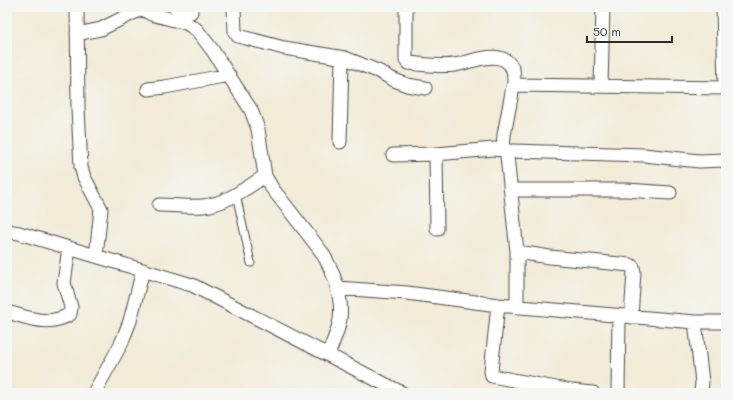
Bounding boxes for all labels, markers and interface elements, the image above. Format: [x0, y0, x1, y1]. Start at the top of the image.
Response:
scale bar [587, 18, 672, 44]
text: 50 m [593, 23, 621, 39]

